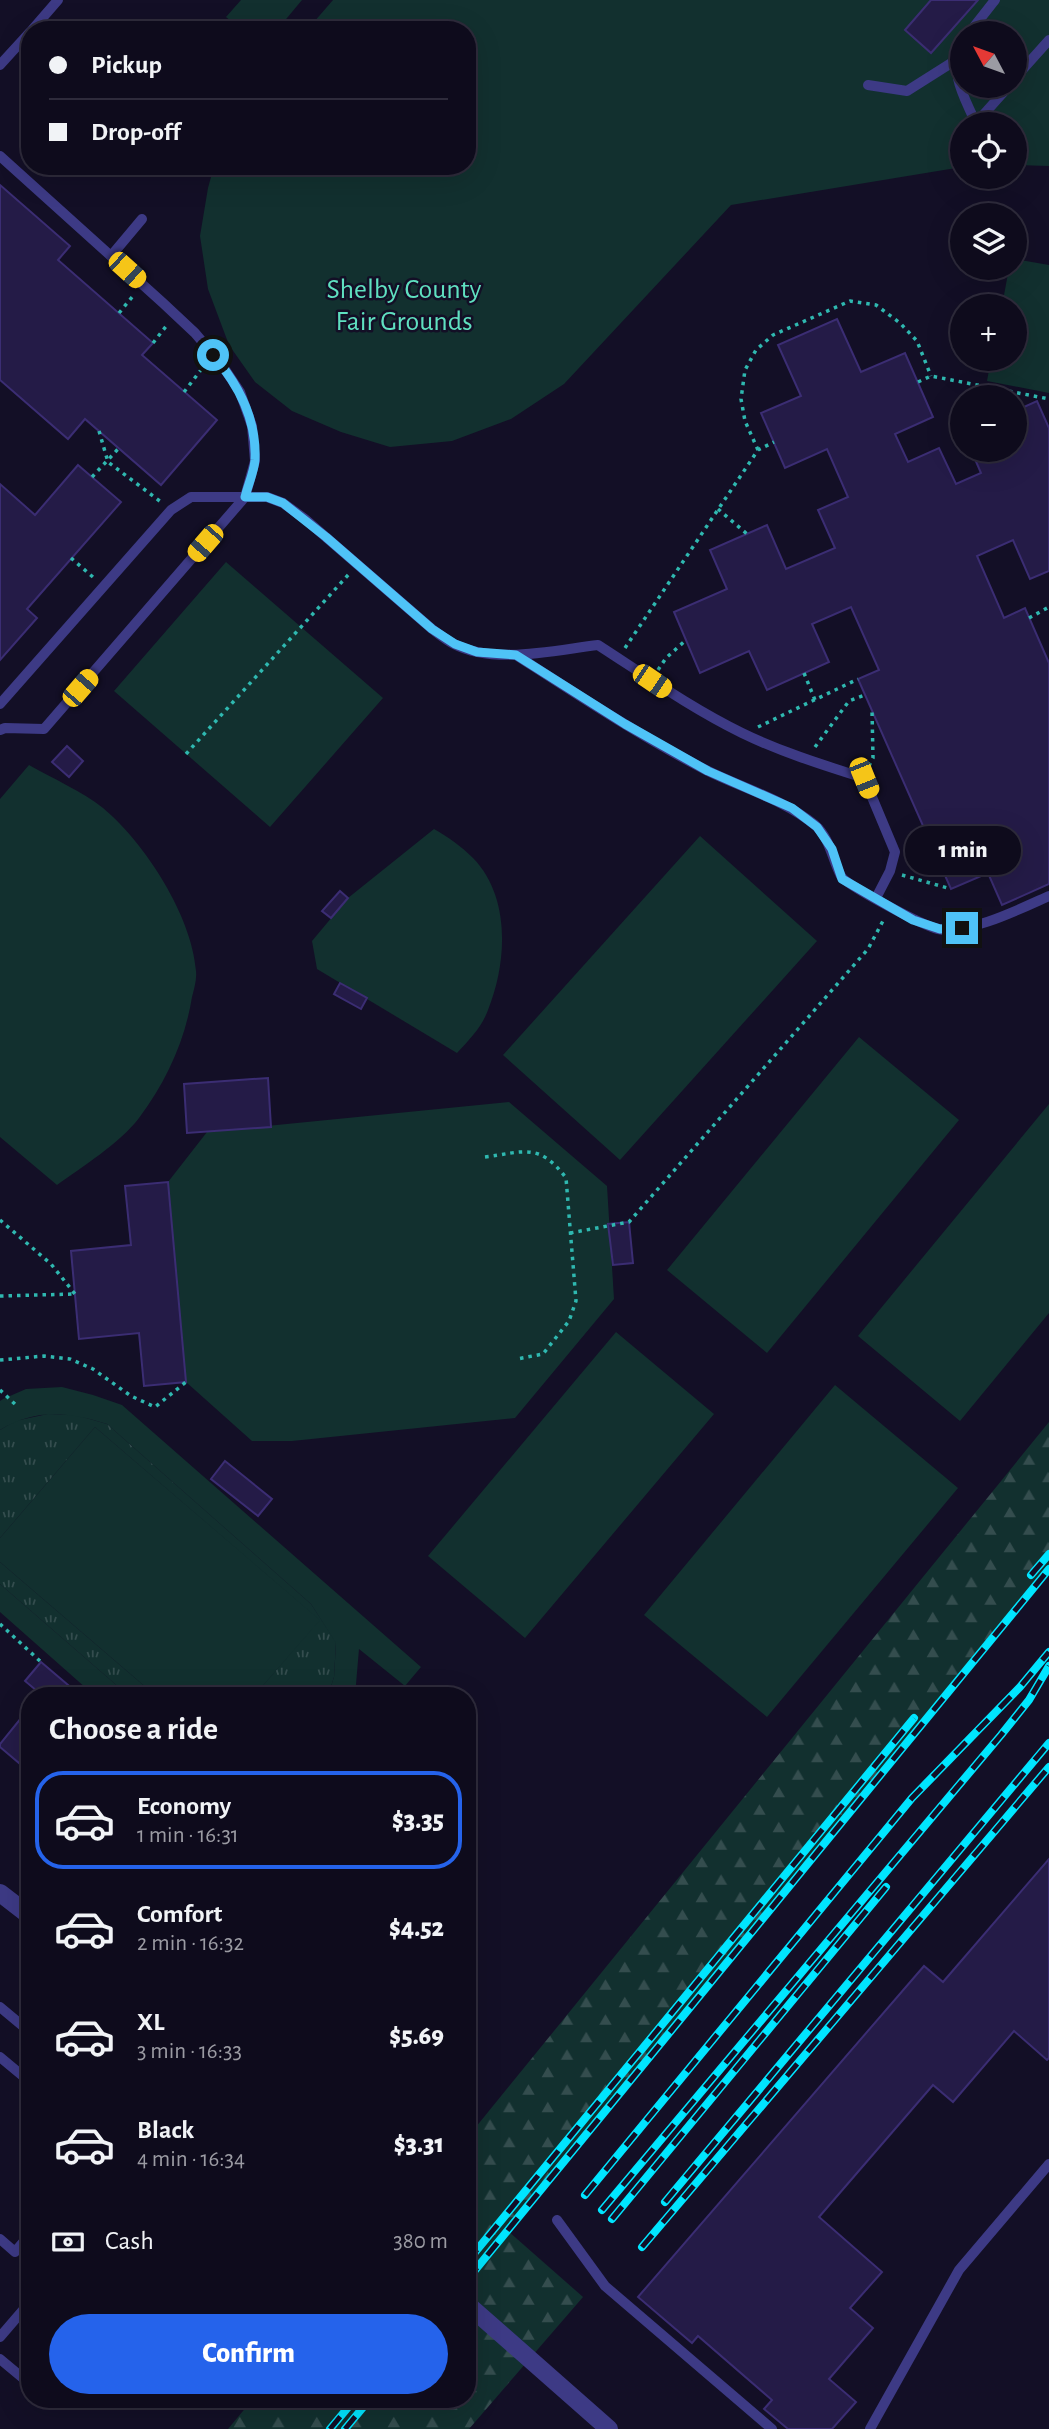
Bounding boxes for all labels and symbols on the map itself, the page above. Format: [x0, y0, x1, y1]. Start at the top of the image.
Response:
north arrow [950, 21, 1027, 98]
car [105, 248, 150, 292]
park label: Shelby County Fair Grounds [327, 276, 482, 336]
route start [197, 339, 229, 371]
car [184, 520, 227, 566]
car [629, 661, 676, 701]
car [59, 665, 102, 711]
car [847, 755, 882, 801]
callout: 1 min [904, 827, 1020, 876]
route end [946, 912, 978, 944]

